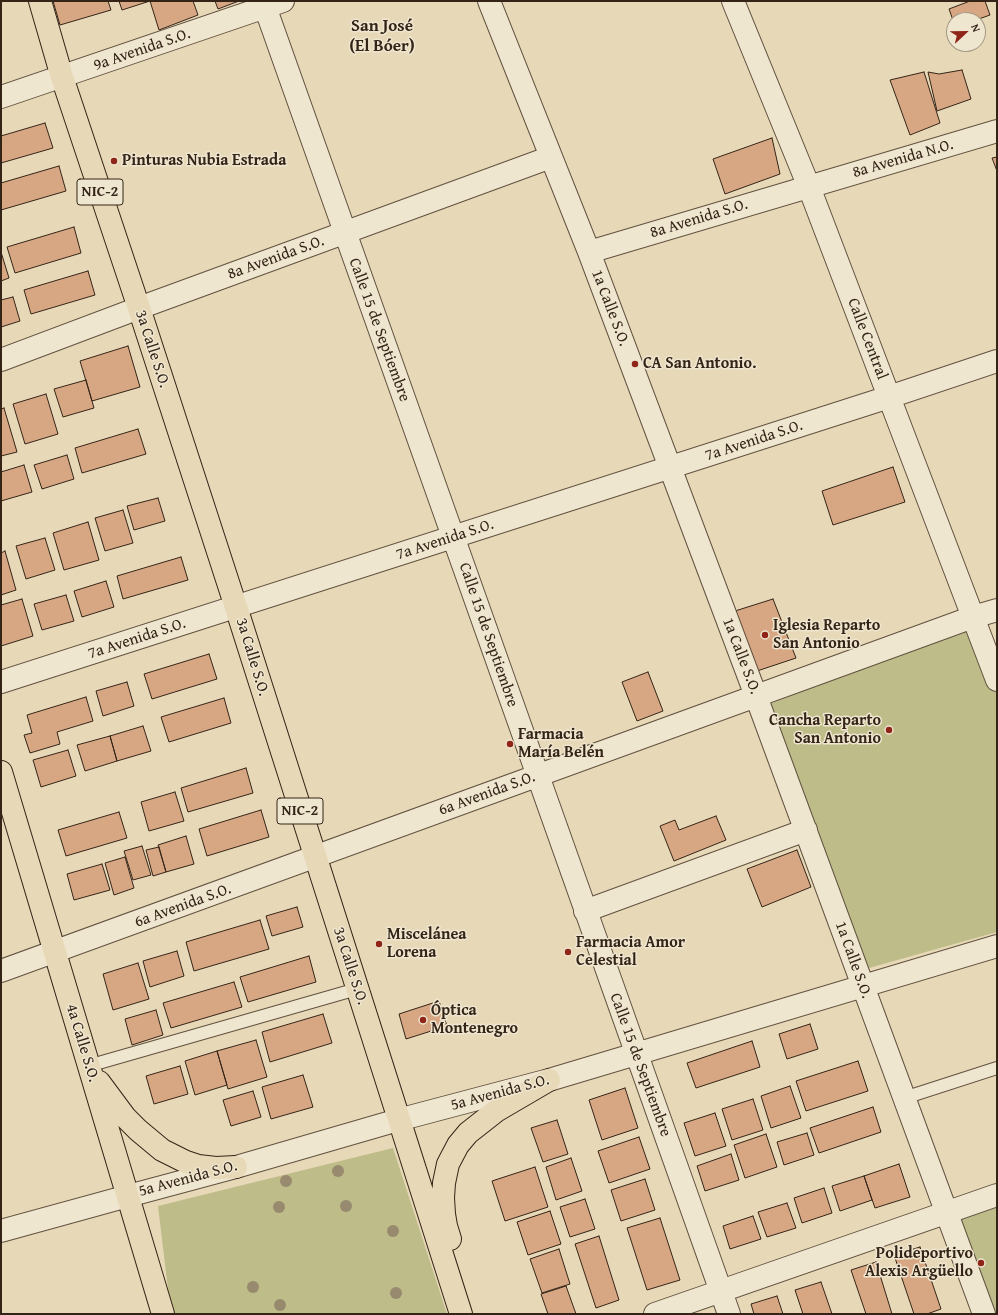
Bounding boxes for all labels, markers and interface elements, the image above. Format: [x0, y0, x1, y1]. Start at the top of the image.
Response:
north arrow [946, 12, 986, 52]
district label: San José (El Bóer) [349, 17, 415, 57]
text: N [967, 21, 985, 34]
street label: 9a Avenida S.O. [91, 24, 193, 76]
street label: 8a Avenida N.O. [850, 135, 956, 183]
place label: Pinturas Nubia Estrada [122, 151, 286, 171]
marker: Pinturas Nubia Estrada [109, 156, 119, 166]
road number: NIC-2 [77, 179, 123, 205]
street label: 8a Avenida S.O. [648, 195, 750, 243]
street label: 8a Avenida S.O. [225, 232, 327, 284]
street label: Calle 15 de Septiembre [344, 255, 414, 405]
street label: 1a Calle S.O. [587, 267, 633, 349]
street label: Calle Central [843, 296, 891, 382]
street label: 3a Calle S.O. [130, 308, 174, 390]
place label: CA San Antonio. [643, 354, 757, 374]
marker: CA San Antonio. [630, 359, 640, 369]
street label: 7a Avenida S.O. [703, 416, 805, 466]
street label: 7a Avenida S.O. [394, 515, 496, 565]
street label: Calle 15 de Septiembre [454, 560, 522, 710]
street label: 7a Avenida S.O. [86, 614, 188, 664]
street label: 1a Calle S.O. [718, 615, 764, 697]
street label: 3a Calle S.O. [231, 616, 273, 698]
place label: Iglesia Reparto San Antonio [773, 616, 880, 654]
marker: Iglesia Reparto San Antonio [760, 630, 770, 640]
place label: Cancha Reparto San Antonio [769, 711, 881, 749]
place label: Farmacia María Belén [518, 725, 604, 763]
marker: Cancha Reparto San Antonio [884, 725, 894, 735]
marker: Farmacia María Belén [505, 739, 515, 749]
street label: 6a Avenida S.O. [436, 768, 538, 820]
road number: NIC-2 [277, 798, 323, 824]
street label: 6a Avenida S.O. [132, 880, 234, 932]
street label: 1a Calle S.O. [830, 919, 876, 1001]
street label: 3a Calle S.O. [328, 925, 372, 1007]
place label: Miscelánea Lorena [387, 925, 467, 963]
place label: Farmacia Amor Celestial [576, 933, 685, 971]
marker: Miscelánea Lorena [374, 939, 384, 949]
marker: Farmacia Amor Celestial [563, 947, 573, 957]
street label: Calle 15 de Septiembre [605, 990, 675, 1140]
place label: Óptica Montenegro [431, 1001, 518, 1039]
street label: 4a Calle S.O. [61, 1002, 103, 1084]
marker: Óptica Montenegro [418, 1015, 428, 1025]
street label: 5a Avenida S.O. [449, 1071, 551, 1115]
street label: 5a Avenida S.O. [137, 1157, 239, 1201]
place label: Polideportivo Alexis Argüello [865, 1244, 973, 1282]
marker: Polideportivo Alexis Argüello [976, 1258, 986, 1268]

